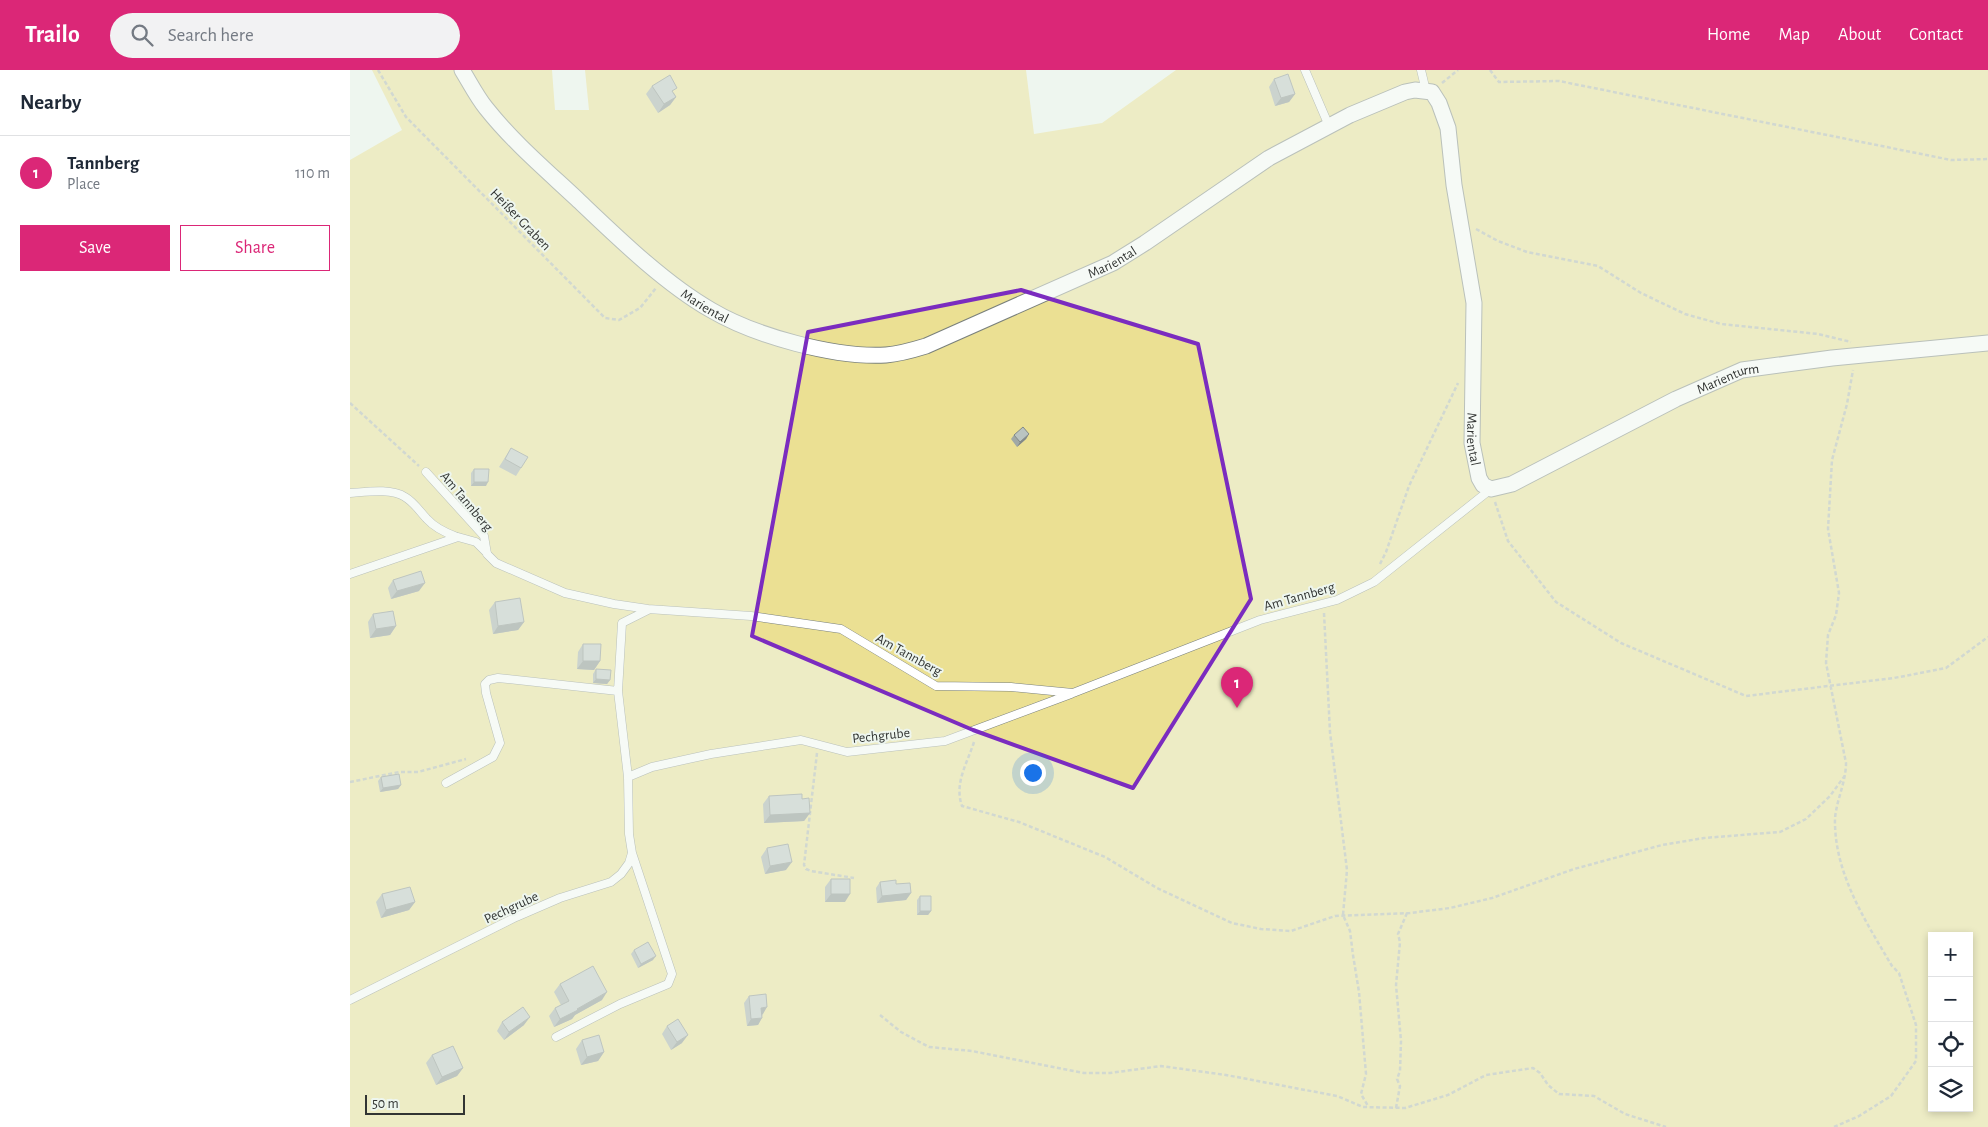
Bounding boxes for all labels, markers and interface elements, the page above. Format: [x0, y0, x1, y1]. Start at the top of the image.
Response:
search box [110, 13, 460, 58]
icon: search [128, 21, 156, 49]
text: Trailo [25, 23, 80, 47]
text: Search here [168, 26, 254, 45]
text: Home [1707, 26, 1750, 44]
text: Map [1778, 26, 1810, 44]
text: About [1838, 26, 1881, 44]
text: Contact [1909, 26, 1963, 44]
text: Nearby [20, 92, 81, 113]
text: Tannberg [67, 154, 139, 173]
text: 1 [33, 165, 39, 181]
text: 110 m [295, 165, 330, 181]
text: Place [67, 176, 100, 192]
street label: Heißer Graben [487, 186, 553, 253]
button: Save [20, 225, 170, 271]
button: Share [180, 225, 330, 271]
street label: Mariental [1086, 244, 1139, 281]
street label: Mariental [678, 287, 731, 326]
street label: Marienturm [1695, 362, 1760, 397]
street label: Mariental [1464, 412, 1482, 467]
street label: Am Tannberg [437, 469, 495, 534]
street label: Am Tannberg [1262, 580, 1336, 614]
street label: Am Tannberg [873, 631, 944, 679]
pin: 1 [1221, 667, 1253, 708]
street label: Pechgrube [852, 726, 911, 746]
your location [1020, 760, 1046, 786]
street label: Pechgrube [482, 889, 541, 926]
map controls [1928, 932, 1973, 1112]
button: + [1928, 932, 1973, 977]
button: − [1928, 977, 1973, 1022]
button: locate [1928, 1022, 1973, 1067]
button: layers [1928, 1067, 1973, 1112]
scale bar [365, 1092, 465, 1115]
text: 50 m [372, 1097, 399, 1111]

